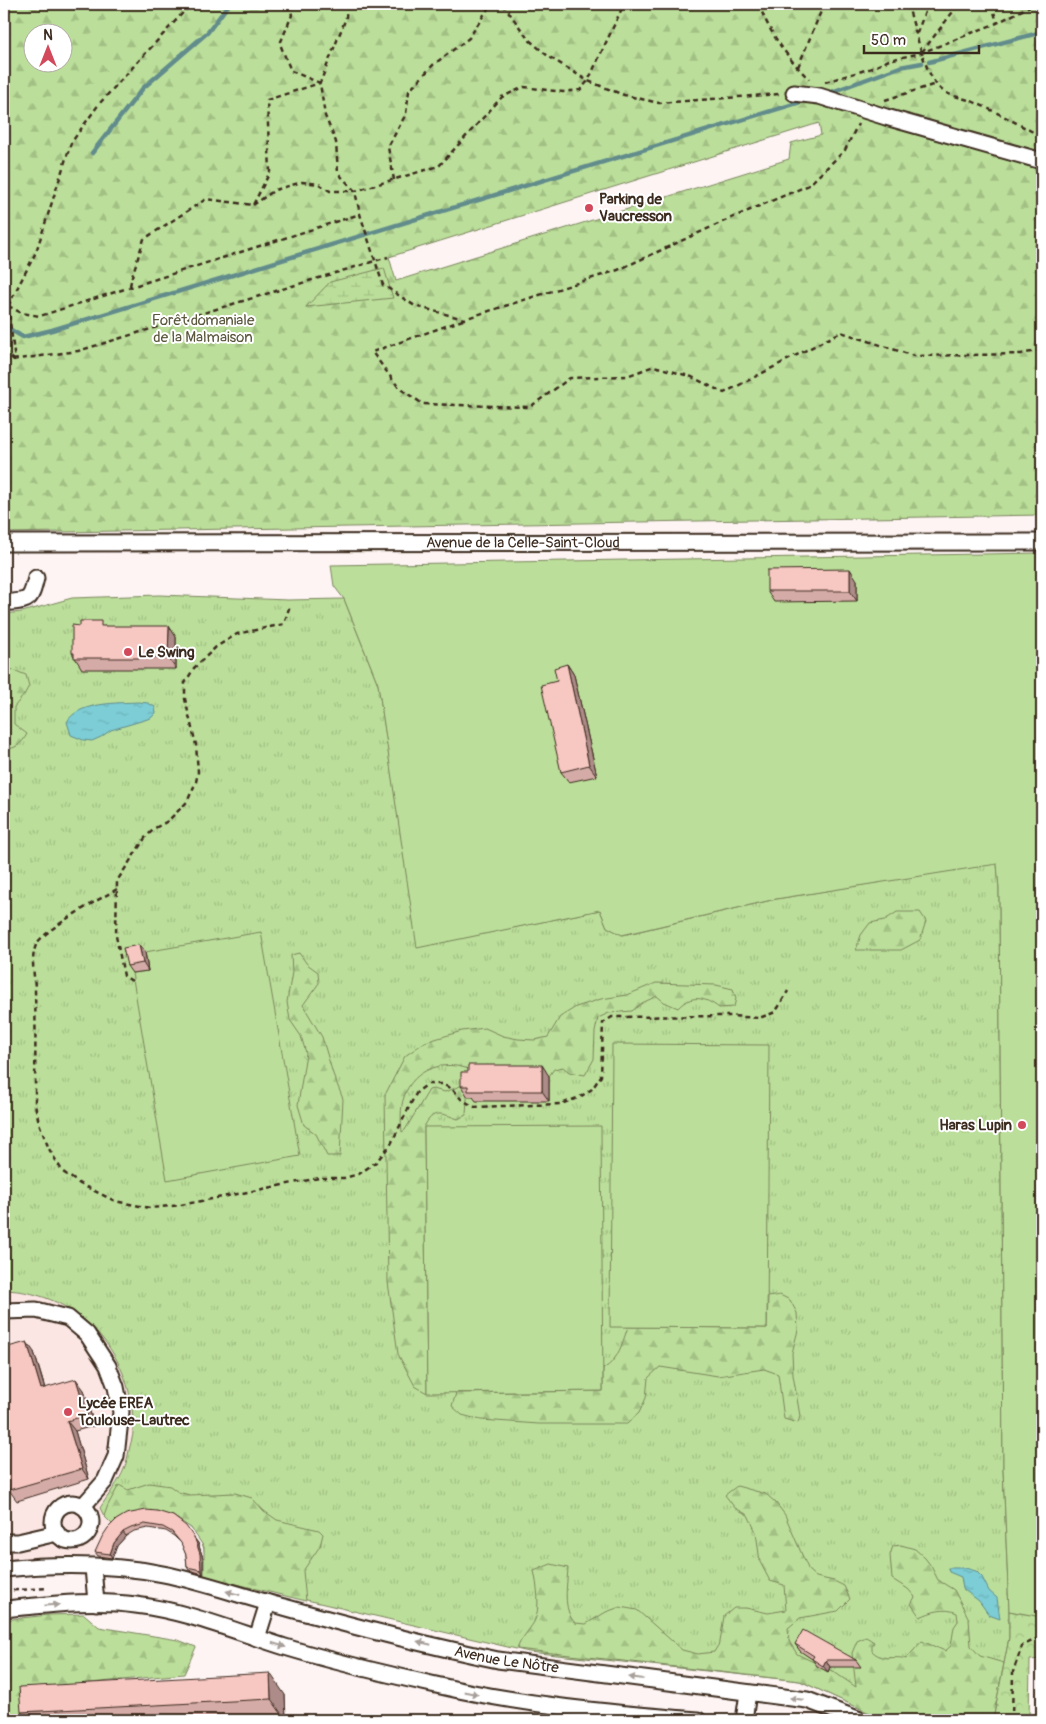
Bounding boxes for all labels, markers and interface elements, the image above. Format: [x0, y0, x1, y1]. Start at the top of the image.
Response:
north arrow [22, 22, 72, 72]
scale bar [864, 22, 978, 54]
text: N [43, 27, 53, 44]
text: 50 m [871, 31, 906, 50]
place label: Parking de Vaucresson [599, 190, 673, 226]
marker: Parking de Vaucresson [583, 202, 595, 214]
park label: Forêt domaniale de la Malmaison [152, 311, 255, 347]
street label: Avenue de la Celle-Saint-Cloud [426, 533, 620, 552]
place label: Le Swing [138, 643, 195, 662]
marker: Le Swing [122, 646, 134, 658]
place label: Haras Lupin [939, 1116, 1013, 1135]
marker: Haras Lupin [1016, 1119, 1028, 1131]
place label: Lycée EREA Toulouse-Lautrec [77, 1394, 190, 1430]
marker: Lycée EREA Toulouse-Lautrec [62, 1406, 74, 1418]
one-way arrow [225, 1589, 241, 1597]
one-way arrow [45, 1601, 61, 1609]
one-way arrow [417, 1639, 432, 1647]
one-way arrow [272, 1641, 287, 1649]
street label: Avenue Le Nôtre [453, 1641, 560, 1677]
one-way arrow [628, 1674, 644, 1682]
one-way arrow [463, 1689, 478, 1697]
one-way arrow [789, 1695, 805, 1703]

